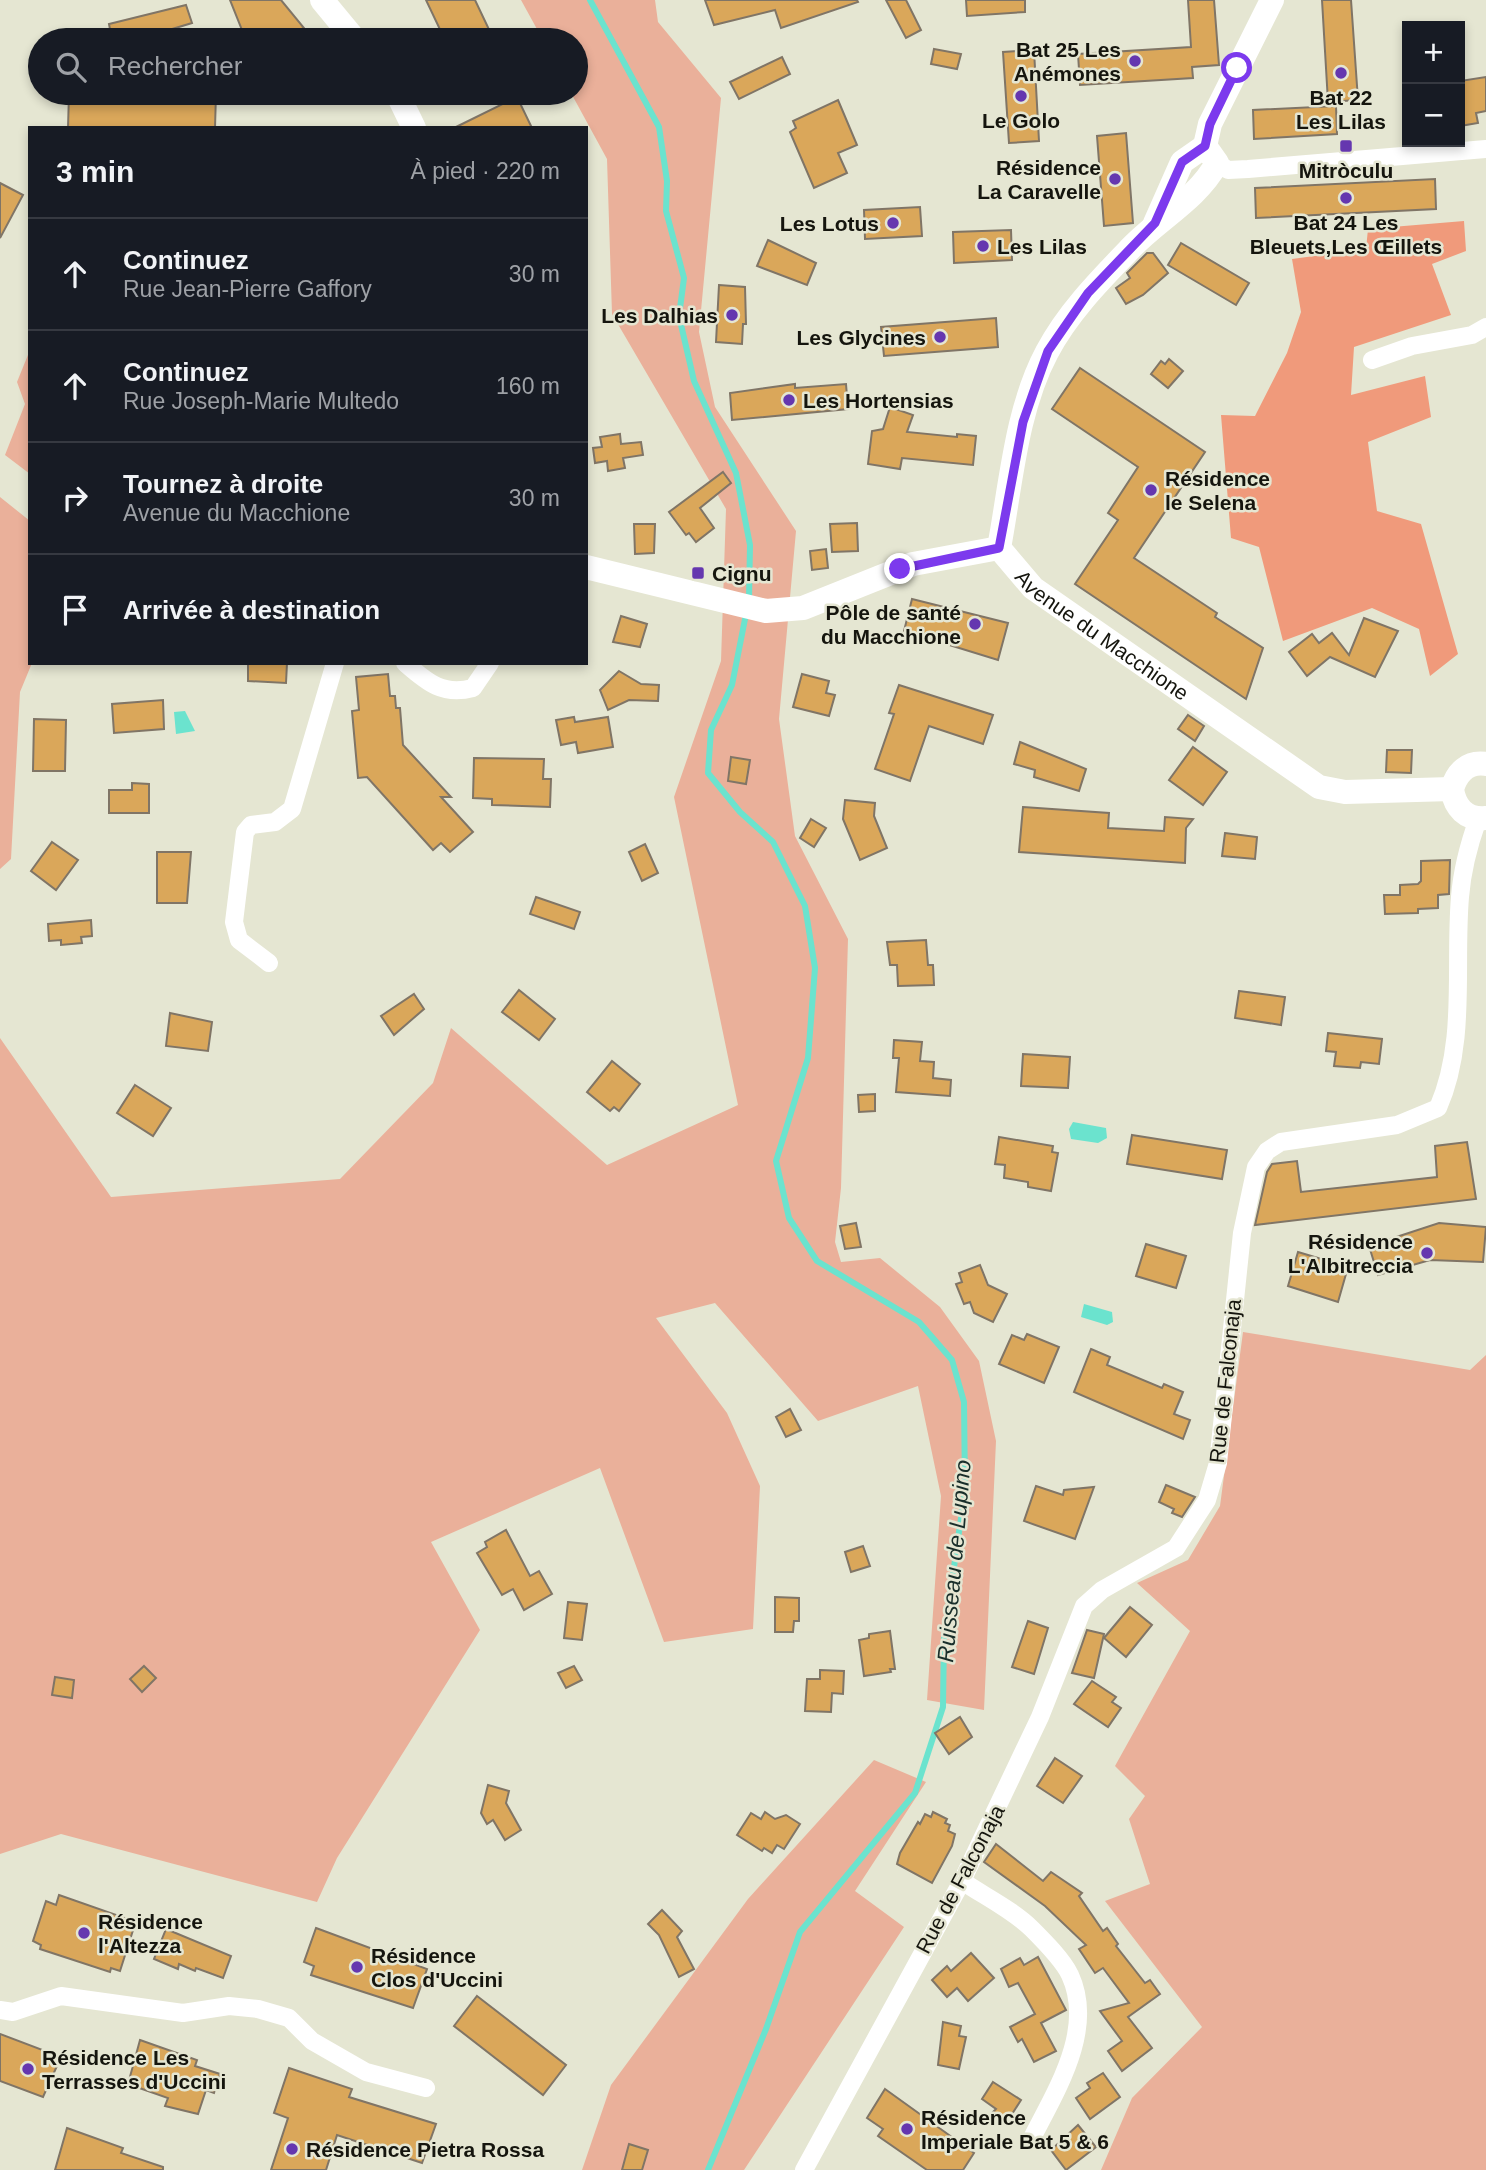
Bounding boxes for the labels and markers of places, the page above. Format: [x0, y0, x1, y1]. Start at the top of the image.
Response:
place label: Bat 25 Les Anémones [1014, 38, 1121, 85]
marker: Bat 25 Les Anémones [1127, 53, 1143, 69]
marker: Bat 22 Les Lilas [1333, 65, 1349, 81]
place label: Bat 22 Les Lilas [1296, 86, 1386, 133]
marker: Le Golo [1013, 88, 1029, 104]
place label: Le Golo [982, 109, 1060, 132]
marker: Mitròculu [1338, 138, 1354, 154]
place label: Résidence La Caravelle [977, 156, 1101, 203]
place label: Mitròculu [1299, 159, 1393, 182]
marker: Résidence La Caravelle [1107, 171, 1123, 187]
marker: Bat 24 Les Bleuets,Les Œillets [1338, 190, 1354, 206]
place label: Bat 24 Les Bleuets,Les Œillets [1250, 211, 1442, 258]
place label: Les Lotus [780, 212, 879, 235]
marker: Les Lotus [885, 215, 901, 231]
place label: Les Lilas [997, 235, 1087, 258]
marker: Les Lilas [975, 238, 991, 254]
place label: Les Dalhias [601, 304, 718, 327]
marker: Les Dalhias [724, 307, 740, 323]
place label: Les Glycines [796, 326, 926, 349]
marker: Les Glycines [932, 329, 948, 345]
place label: Les Hortensias [803, 389, 954, 412]
marker: Les Hortensias [781, 392, 797, 408]
place label: Résidence le Selena [1165, 467, 1270, 514]
marker: Résidence le Selena [1143, 482, 1159, 498]
place label: Cignu [712, 562, 771, 585]
marker: Cignu [690, 565, 706, 581]
place label: Pôle de santé du Macchione [821, 601, 961, 648]
marker: Pôle de santé du Macchione [967, 616, 983, 632]
place label: Résidence L'Albitreccia [1288, 1230, 1413, 1277]
marker: Résidence L'Albitreccia [1419, 1245, 1435, 1261]
place label: Résidence l'Altezza [98, 1910, 203, 1957]
marker: Résidence l'Altezza [76, 1925, 92, 1941]
place label: Résidence Clos d'Uccini [371, 1944, 503, 1991]
marker: Résidence Clos d'Uccini [349, 1959, 365, 1975]
place label: Résidence Les Terrasses d'Uccini [42, 2046, 226, 2093]
marker: Résidence Les Terrasses d'Uccini [20, 2061, 36, 2077]
place label: Résidence Imperiale Bat 5 & 6 [921, 2106, 1109, 2153]
marker: Résidence Imperiale Bat 5 & 6 [899, 2121, 915, 2137]
place label: Résidence Pietra Rossa [306, 2138, 544, 2161]
marker: Résidence Pietra Rossa [284, 2141, 300, 2157]

